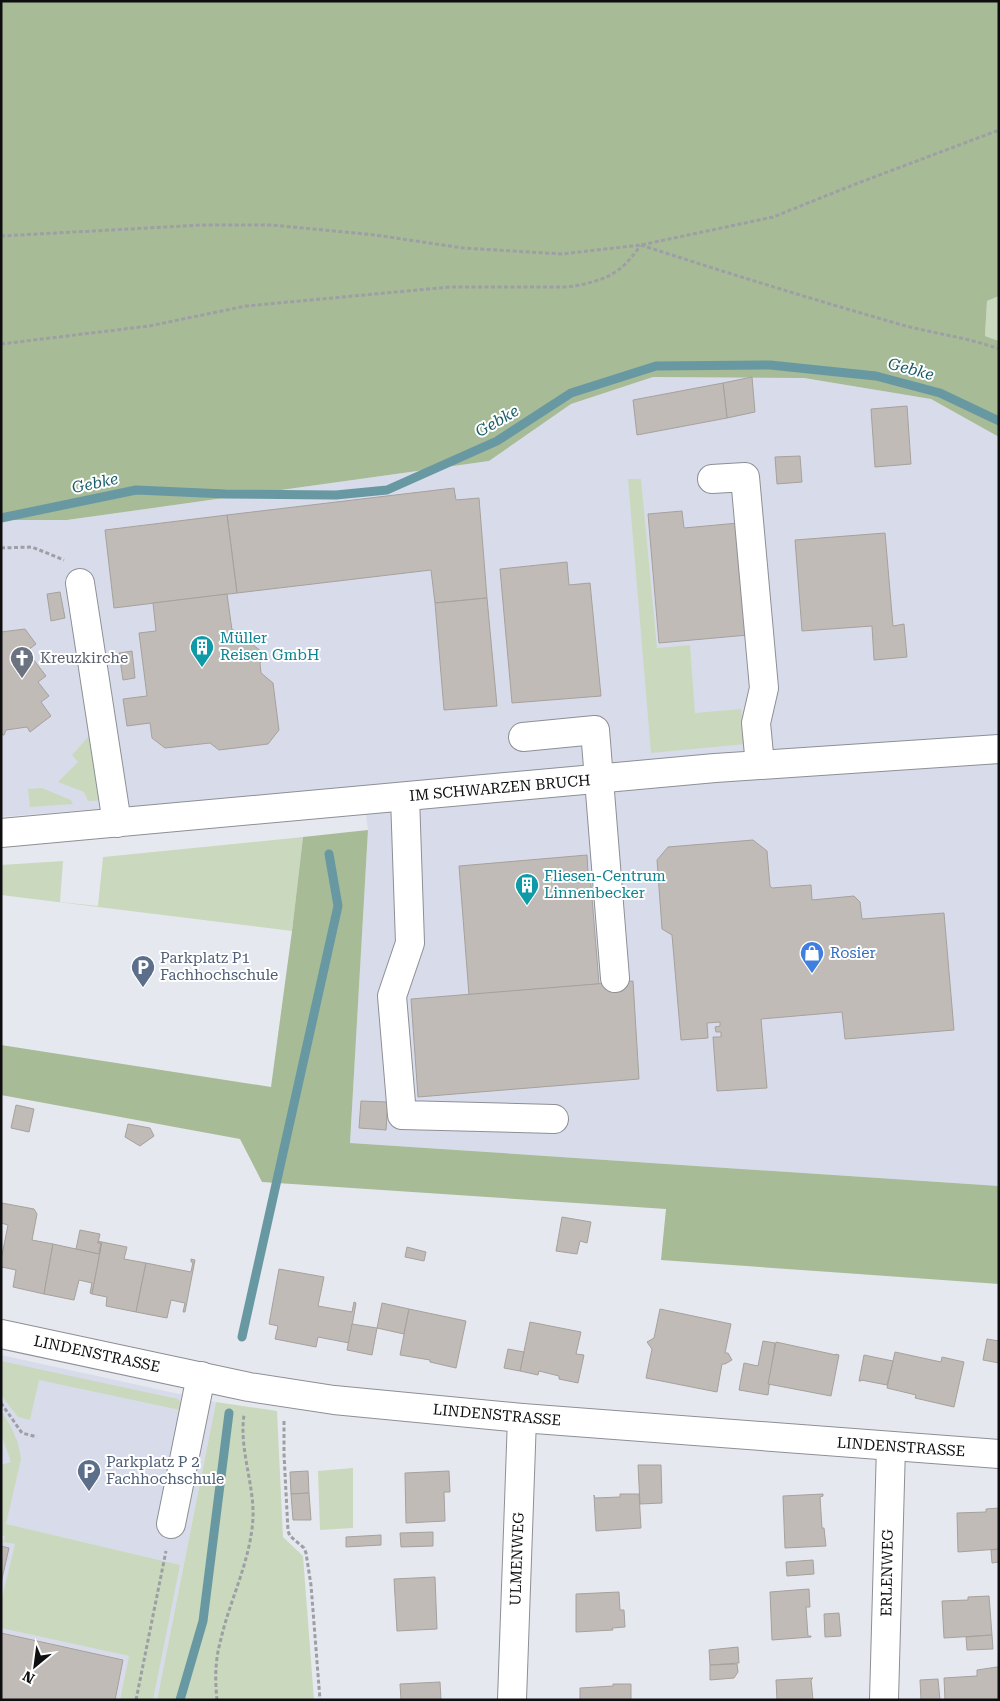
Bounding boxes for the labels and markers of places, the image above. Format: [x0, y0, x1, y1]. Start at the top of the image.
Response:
place label: Müller Reisen GmbH [220, 629, 319, 664]
building icon: Müller Reisen GmbH [189, 634, 215, 668]
church icon: Kreuzkirche [9, 645, 35, 679]
place label: Kreuzkirche [40, 649, 128, 667]
place label: Fliesen-Centrum Linnenbecker [544, 867, 666, 902]
building icon: Fliesen-Centrum Linnenbecker [514, 872, 540, 906]
shop icon: Rosier [799, 940, 825, 974]
place label: Rosier [830, 944, 876, 962]
place label: Parkplatz P1 Fachhochschule [160, 949, 278, 984]
parking icon: Parkplatz P1 Fachhochschule [130, 954, 156, 988]
place label: Parkplatz P 2 Fachhochschule [106, 1453, 224, 1488]
parking icon: Parkplatz P 2 Fachhochschule [76, 1458, 102, 1492]

